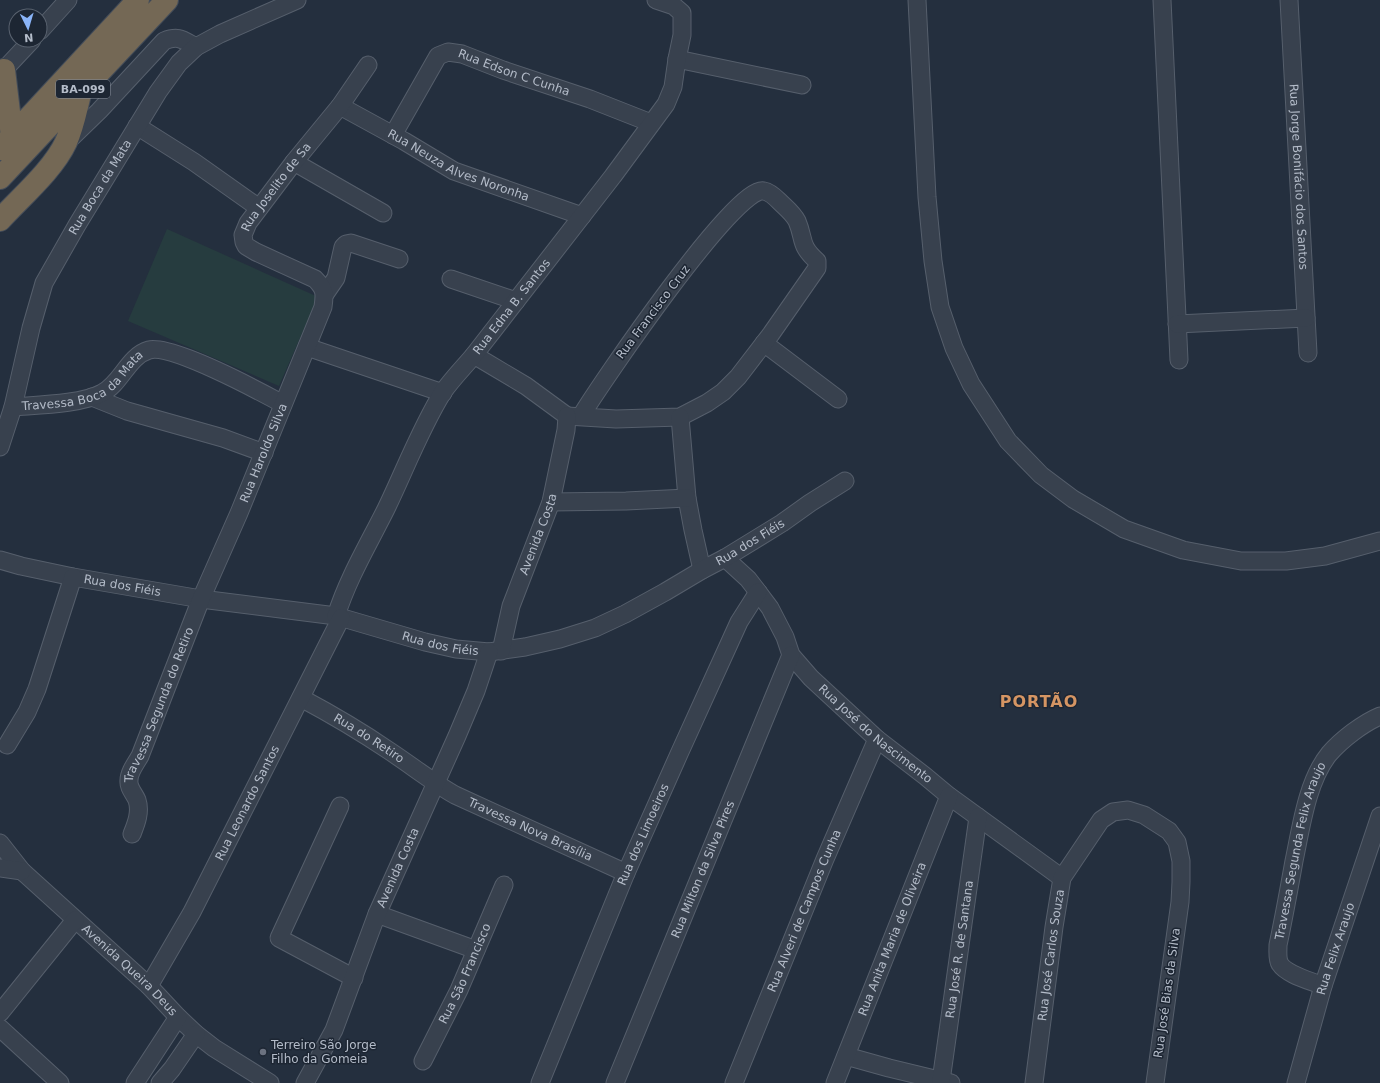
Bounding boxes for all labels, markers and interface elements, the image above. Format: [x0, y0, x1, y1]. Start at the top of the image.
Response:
north arrow [8, 8, 48, 48]
text: N [24, 31, 34, 44]
street label: Rua Edson C Cunha [456, 46, 572, 99]
road number: BA-099 [56, 80, 110, 98]
street label: Rua Jorge Bonifácio dos Santos [1287, 83, 1311, 270]
street label: Rua Neuza Alves Noronha [385, 126, 531, 204]
street label: Rua Boca da Mata [66, 137, 134, 237]
street label: Rua Joselito de Sa [238, 140, 314, 233]
street label: Rua Edna B. Santos [470, 256, 553, 357]
street label: Rua Francisco Cruz [613, 262, 693, 362]
street label: Travessa Boca da Mata [20, 348, 146, 413]
street label: Rua Haroldo Silva [237, 401, 290, 505]
street label: Avenida Costa [517, 492, 560, 577]
street label: Rua dos Fiéis [714, 516, 787, 568]
street label: Rua dos Fiéis [83, 572, 162, 599]
street label: Travessa Segunda do Retiro [122, 625, 196, 784]
street label: Rua dos Fiéis [400, 629, 479, 658]
street label: Rua José do Nascimento [816, 682, 935, 786]
district label: PORTÃO [1000, 692, 1078, 711]
street label: Rua do Retiro [331, 711, 407, 766]
street label: Rua Leonardo Santos [212, 743, 282, 863]
street label: Travessa Segunda Felix Araujo [1272, 759, 1329, 942]
street label: Rua dos Limoeiros [615, 782, 672, 888]
street label: Travessa Nova Brasília [465, 795, 595, 864]
street label: Rua Milton da Silva Pires [668, 799, 737, 940]
street label: Avenida Costa [374, 826, 422, 910]
street label: Rua Alveri de Campos Cunha [765, 827, 844, 994]
street label: Rua Anita Maria de Oliveira [855, 860, 929, 1018]
street label: Rua José R. de Santana [943, 879, 976, 1019]
street label: Rua José Carlos Souza [1035, 888, 1067, 1022]
street label: Rua Felix Araujo [1314, 901, 1358, 997]
street label: Rua São Francisco [436, 921, 494, 1026]
street label: Avenida Queira Deus [79, 922, 180, 1019]
street label: Rua José Bias da Silva [1151, 927, 1183, 1059]
place label: Terreiro São Jorge Filho da Gomeia [270, 1038, 376, 1066]
marker: Terreiro São Jorge Filho da Gomeia [258, 1047, 268, 1057]

